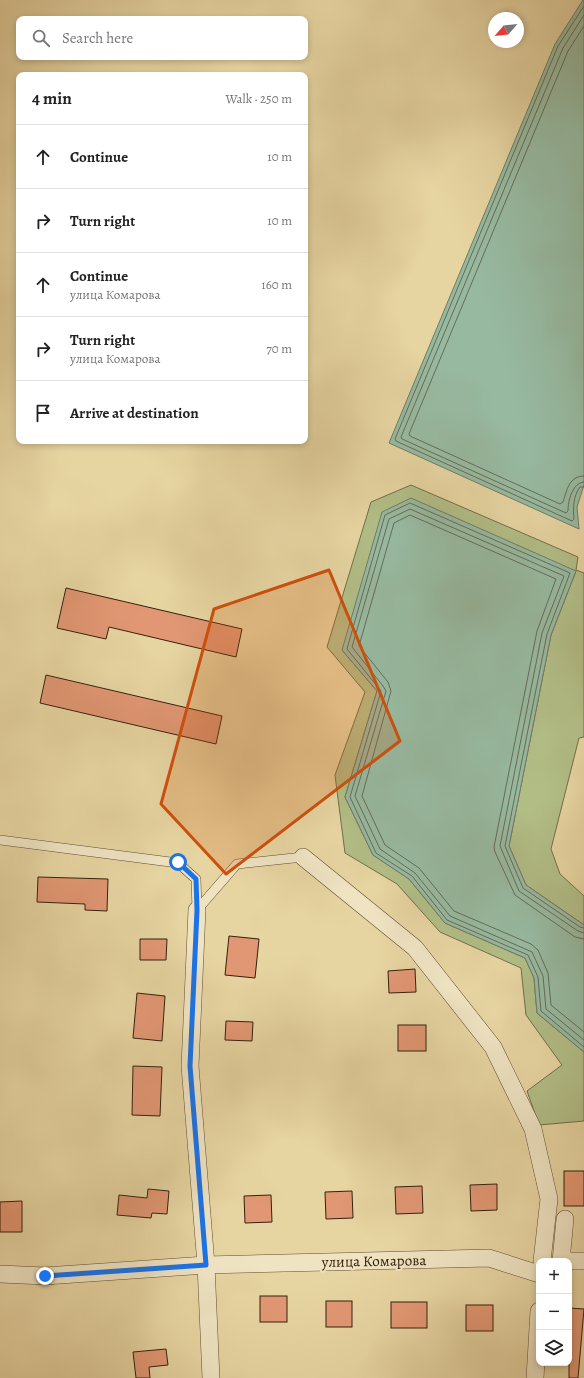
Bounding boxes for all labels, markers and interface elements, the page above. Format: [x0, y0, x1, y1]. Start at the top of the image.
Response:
north arrow [488, 12, 524, 48]
search box [16, 16, 308, 60]
icon: search [30, 27, 52, 49]
text: Search here [62, 28, 133, 48]
text: 4 min [32, 87, 72, 110]
text: Walk · 250 m [225, 90, 292, 107]
icon: ahead [32, 146, 54, 168]
text: Continue [70, 147, 128, 167]
text: 10 m [267, 148, 292, 165]
icon: right [32, 210, 54, 232]
text: Turn right [70, 211, 135, 231]
text: 10 m [267, 212, 292, 229]
text: Continue [70, 266, 128, 286]
icon: ahead [32, 274, 54, 296]
text: 160 m [261, 276, 292, 293]
text: улица Комарова [70, 286, 161, 303]
text: Turn right [70, 330, 135, 350]
icon: right [32, 338, 54, 360]
text: 70 m [266, 340, 292, 357]
text: улица Комарова [70, 350, 161, 367]
icon: arrive [32, 402, 54, 424]
text: Arrive at destination [70, 403, 199, 423]
route start [169, 853, 187, 871]
street label: улица Комарова [321, 1250, 426, 1272]
map controls [536, 1258, 572, 1366]
button: + [536, 1258, 572, 1294]
route end [36, 1267, 54, 1285]
button: − [536, 1294, 572, 1330]
button: layers [536, 1330, 572, 1366]

